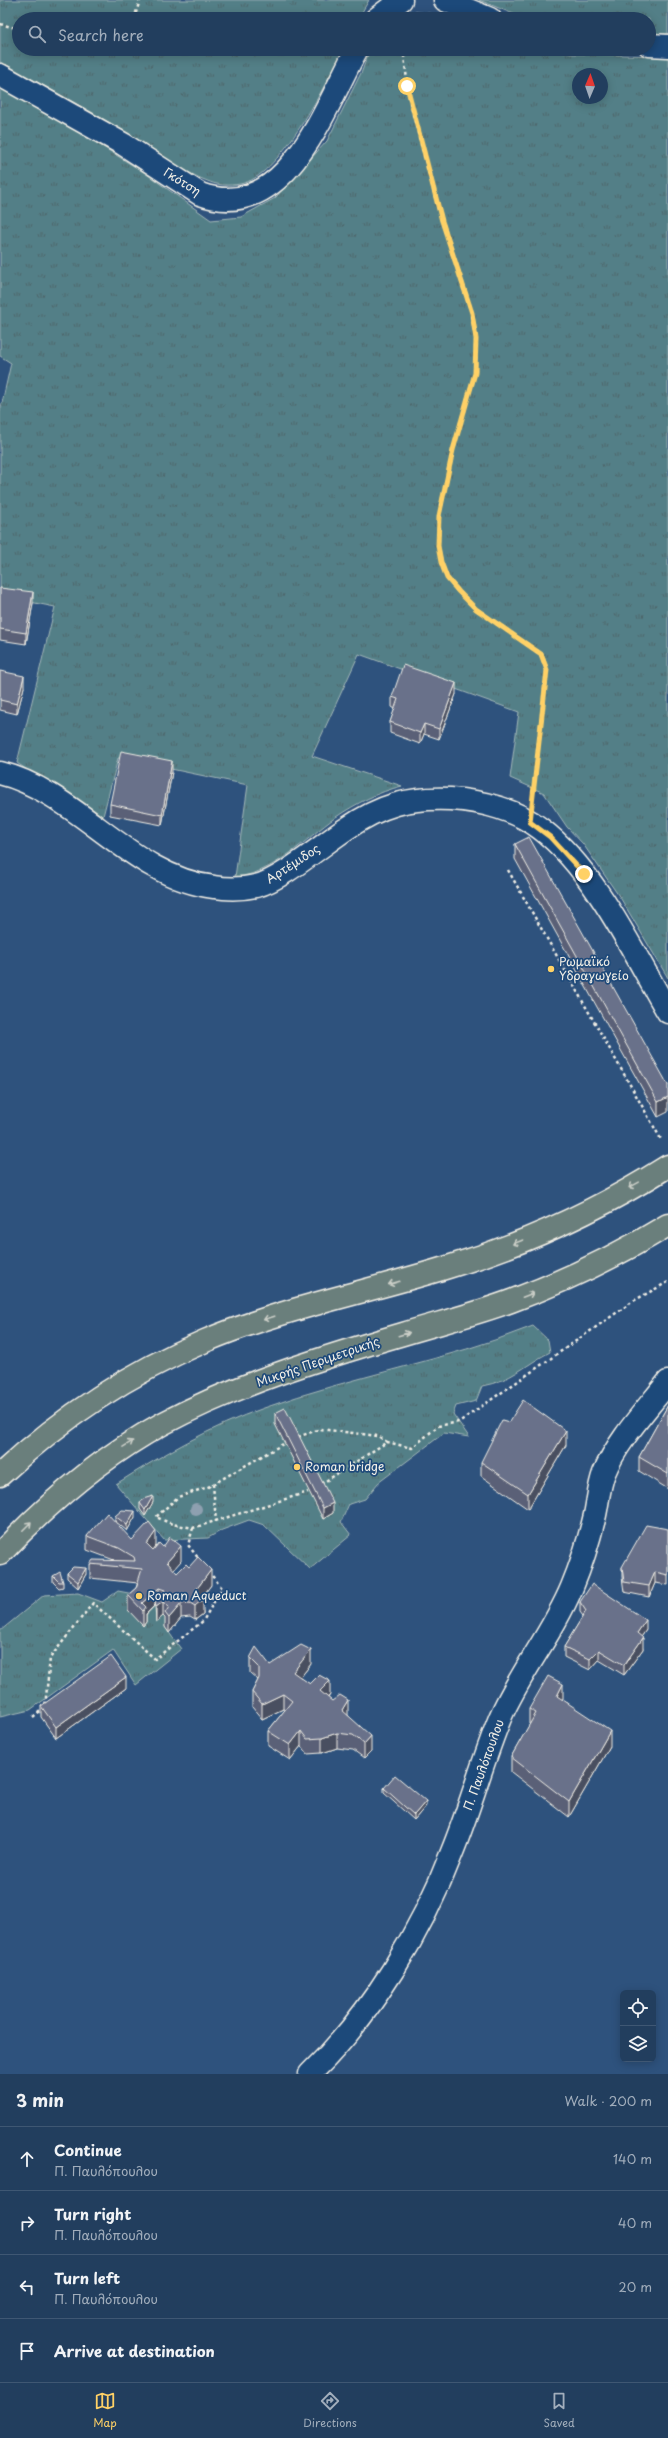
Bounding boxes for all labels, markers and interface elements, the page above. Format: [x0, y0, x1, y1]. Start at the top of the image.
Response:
search box [12, 12, 656, 56]
icon: search [26, 23, 48, 45]
text: Search here [58, 23, 144, 46]
north arrow [572, 68, 608, 104]
route start [398, 77, 416, 95]
street label: Γκότση [160, 163, 205, 200]
street label: Αρτέμιδος [262, 839, 323, 887]
route end [575, 865, 593, 883]
place label: Ρωμαϊκό Υδραγωγείο [559, 952, 629, 984]
marker: Ρωμαϊκό Υδραγωγείο [546, 964, 556, 974]
one-way arrow [628, 1182, 640, 1190]
one-way arrow [512, 1239, 524, 1247]
one-way arrow [388, 1279, 401, 1287]
one-way arrow [521, 1290, 533, 1298]
one-way arrow [264, 1315, 276, 1323]
one-way arrow [397, 1330, 410, 1337]
street label: Μικρής Περιμετρικής [254, 1332, 382, 1391]
one-way arrow [122, 1440, 134, 1448]
place label: Roman bridge [305, 1457, 384, 1475]
marker: Roman bridge [292, 1462, 302, 1472]
one-way arrow [22, 1521, 32, 1530]
place label: Roman Aqueduct [147, 1586, 247, 1604]
marker: Roman Aqueduct [134, 1591, 144, 1601]
street label: Π. Παυλόπουλου [458, 1716, 508, 1813]
map controls [620, 1990, 656, 2062]
button: locate [620, 1990, 656, 2026]
button: layers [620, 2026, 656, 2062]
text: 3 min [16, 2087, 64, 2113]
text: Walk · 200 m [564, 2091, 652, 2110]
text: Continue [54, 2138, 122, 2161]
icon: ahead [16, 2148, 38, 2170]
text: 140 m [613, 2149, 652, 2168]
text: Π. Παυλόπουλου [54, 2161, 158, 2180]
text: Turn right [54, 2202, 131, 2225]
icon: right [16, 2212, 38, 2234]
text: 40 m [618, 2213, 652, 2232]
text: Π. Παυλόπουλου [54, 2225, 158, 2244]
text: Turn left [54, 2266, 120, 2289]
icon: left [16, 2276, 38, 2298]
text: 20 m [618, 2277, 652, 2296]
text: Π. Παυλόπουλου [54, 2289, 158, 2308]
text: Arrive at destination [54, 2339, 215, 2362]
icon: arrive [16, 2340, 38, 2362]
tab: Map [93, 2390, 117, 2431]
tab: Directions [303, 2390, 357, 2431]
tab: Saved [543, 2390, 575, 2431]

